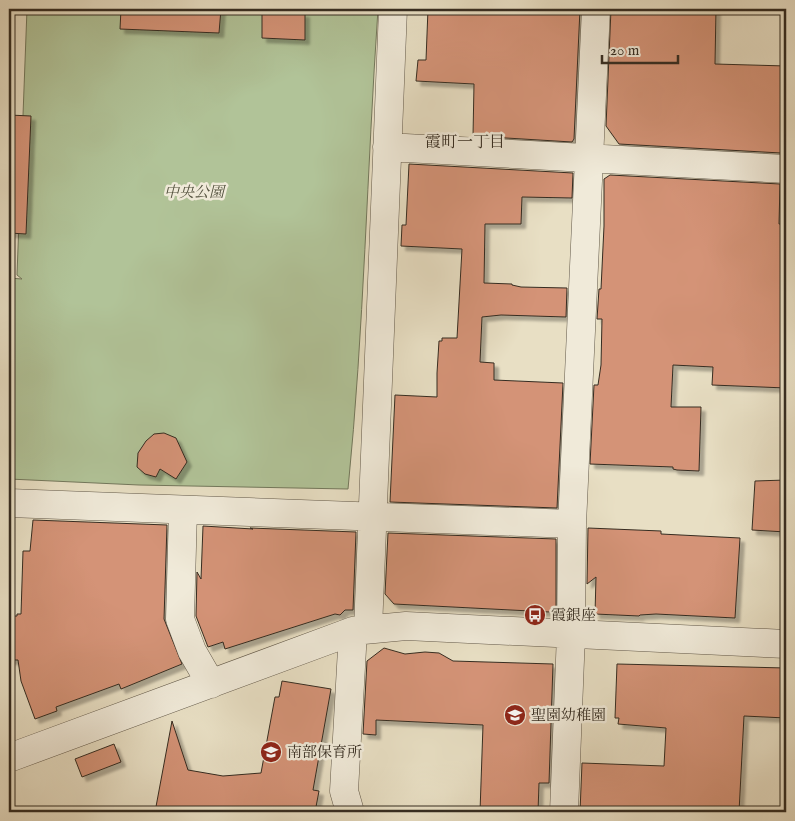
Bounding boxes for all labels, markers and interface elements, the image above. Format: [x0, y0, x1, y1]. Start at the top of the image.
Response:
scale bar [602, 32, 679, 64]
text: 20 m [610, 41, 640, 60]
district label: 霞町一丁目 [425, 133, 505, 153]
park label: 中央公園 [164, 183, 227, 202]
bus stop icon: 霞銀座 [523, 603, 547, 627]
place label: 霞銀座 [551, 606, 596, 625]
school or university icon: 聖園幼稚園 [503, 703, 527, 727]
place label: 聖園幼稚園 [531, 706, 606, 725]
school or university icon: 南部保育所 [259, 740, 283, 764]
place label: 南部保育所 [287, 743, 362, 762]

